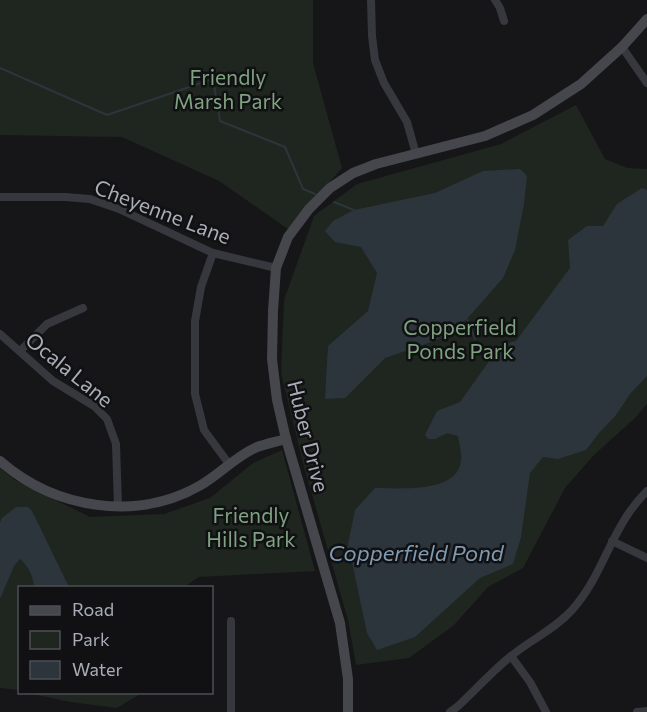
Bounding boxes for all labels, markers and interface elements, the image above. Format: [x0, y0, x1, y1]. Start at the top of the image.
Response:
park label: Friendly Marsh Park [174, 64, 282, 113]
street label: Cheyenne Lane [91, 174, 235, 248]
park label: Copperfield Ponds Park [403, 314, 517, 363]
street label: Ocala Lane [21, 326, 119, 412]
street label: Huber Drive [283, 378, 335, 494]
park label: Friendly Hills Park [206, 502, 296, 551]
water label: Copperfield Pond [329, 539, 505, 566]
legend [18, 586, 213, 694]
text: Road [72, 598, 114, 620]
text: Park [72, 628, 110, 650]
text: Water [72, 658, 123, 680]

